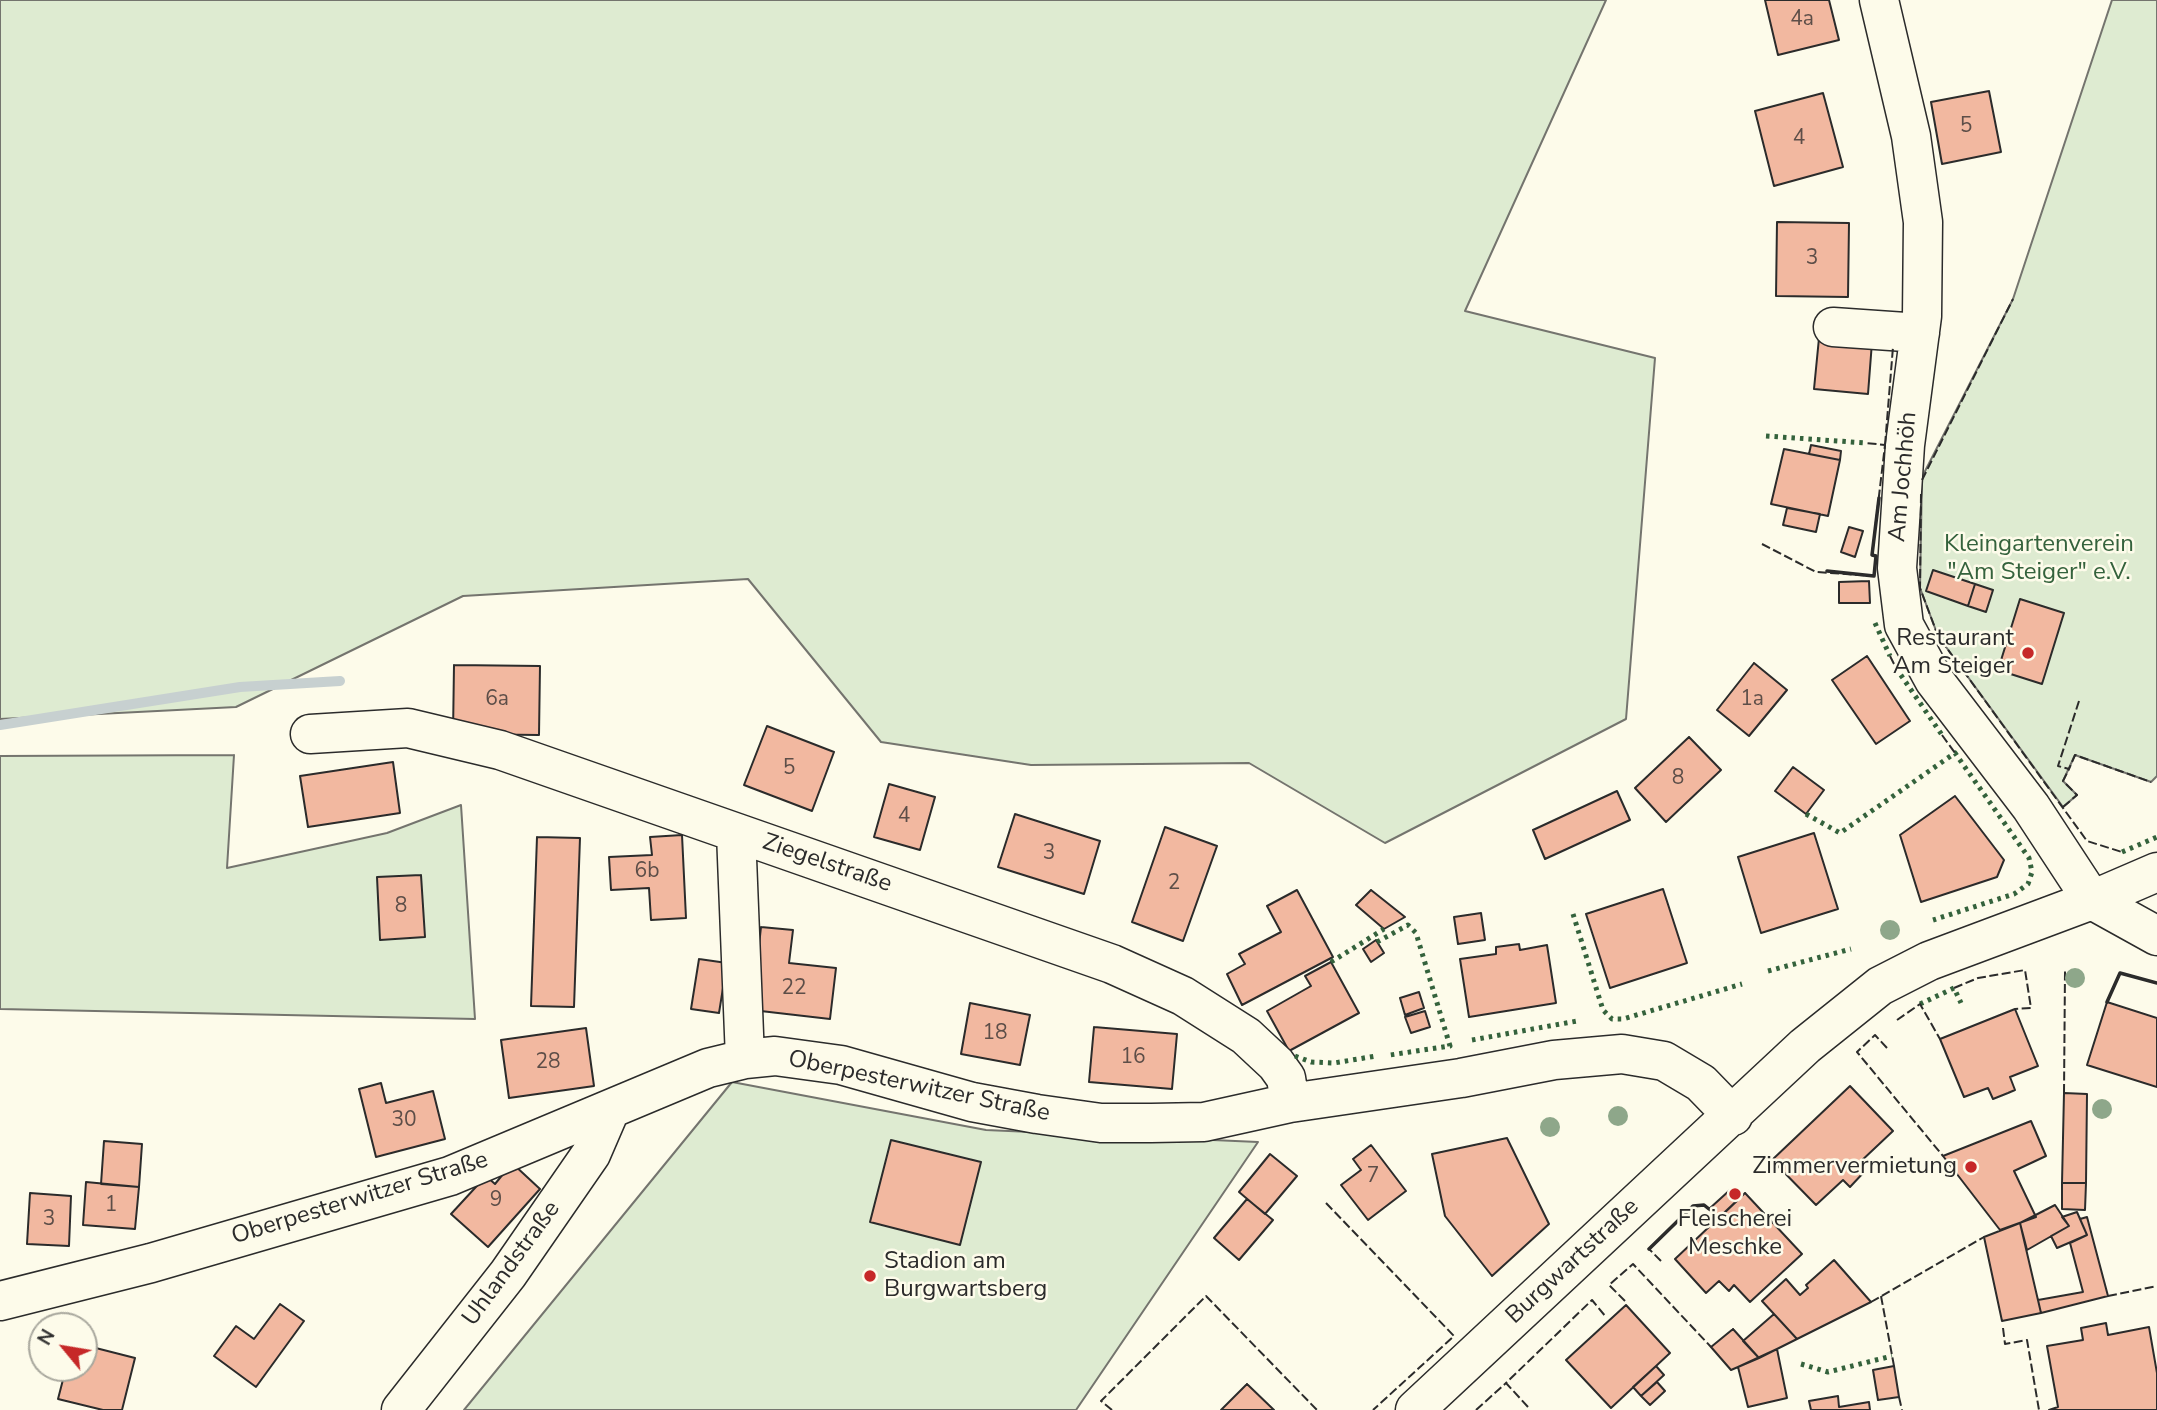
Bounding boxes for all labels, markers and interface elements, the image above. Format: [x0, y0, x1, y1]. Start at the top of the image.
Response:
house number: 4a [1790, 7, 1814, 33]
house number: 5 [1960, 114, 1972, 140]
house number: 4 [1793, 126, 1805, 152]
house number: 3 [1806, 246, 1818, 272]
street label: Am Jochhöh [1884, 411, 1924, 543]
park label: Kleingartenverein "Am Steiger" e.V. [1944, 531, 2134, 587]
place label: Restaurant Am Steiger [1893, 625, 2014, 681]
marker: Restaurant Am Steiger [2020, 645, 2036, 661]
house number: 6a [485, 687, 509, 713]
house number: 1a [1740, 687, 1764, 713]
house number: 5 [783, 756, 795, 782]
house number: 8 [1672, 766, 1684, 792]
house number: 4 [898, 804, 910, 830]
street label: Ziegelstraße [759, 828, 895, 900]
house number: 3 [1043, 841, 1055, 867]
house number: 6b [635, 859, 659, 885]
house number: 2 [1168, 871, 1180, 897]
house number: 8 [395, 894, 407, 920]
house number: 22 [781, 976, 807, 1002]
house number: 18 [982, 1021, 1008, 1047]
street label: Oberpesterwitzer Straße [786, 1045, 1052, 1129]
house number: 16 [1120, 1045, 1146, 1071]
house number: 28 [535, 1050, 561, 1076]
house number: 30 [391, 1108, 417, 1134]
street label: Oberpesterwitzer Straße [228, 1146, 492, 1252]
place label: Zimmervermietung [1752, 1153, 1957, 1181]
marker: Zimmervermietung [1963, 1159, 1979, 1175]
house number: 7 [1367, 1164, 1379, 1190]
marker: Fleischerei Meschke [1727, 1186, 1743, 1202]
house number: 9 [490, 1188, 502, 1214]
house number: 1 [105, 1193, 117, 1219]
street label: Burgwartstraße [1501, 1193, 1645, 1331]
street label: Uhlandstraße [457, 1196, 567, 1332]
place label: Fleischerei Meschke [1678, 1206, 1792, 1262]
house number: 3 [43, 1207, 55, 1233]
place label: Stadion am Burgwartsberg [884, 1248, 1047, 1304]
marker: Stadion am Burgwartsberg [862, 1268, 878, 1284]
north arrow [28, 1312, 98, 1382]
text: N [32, 1325, 61, 1350]

